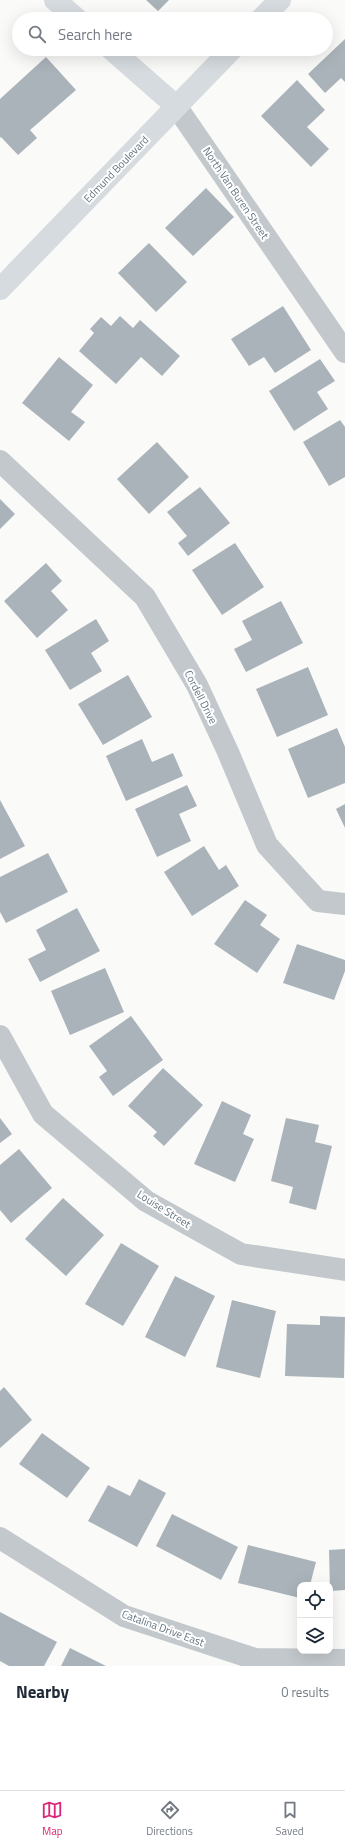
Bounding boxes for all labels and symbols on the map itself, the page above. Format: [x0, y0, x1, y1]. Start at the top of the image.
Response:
street label: Edmund Boulevard [80, 132, 152, 206]
street label: North Van Buren Street [199, 144, 273, 242]
street label: Cordell Drive [181, 667, 222, 727]
street label: Louise Street [134, 1186, 194, 1232]
street label: Catalina Drive East [120, 1606, 207, 1650]

